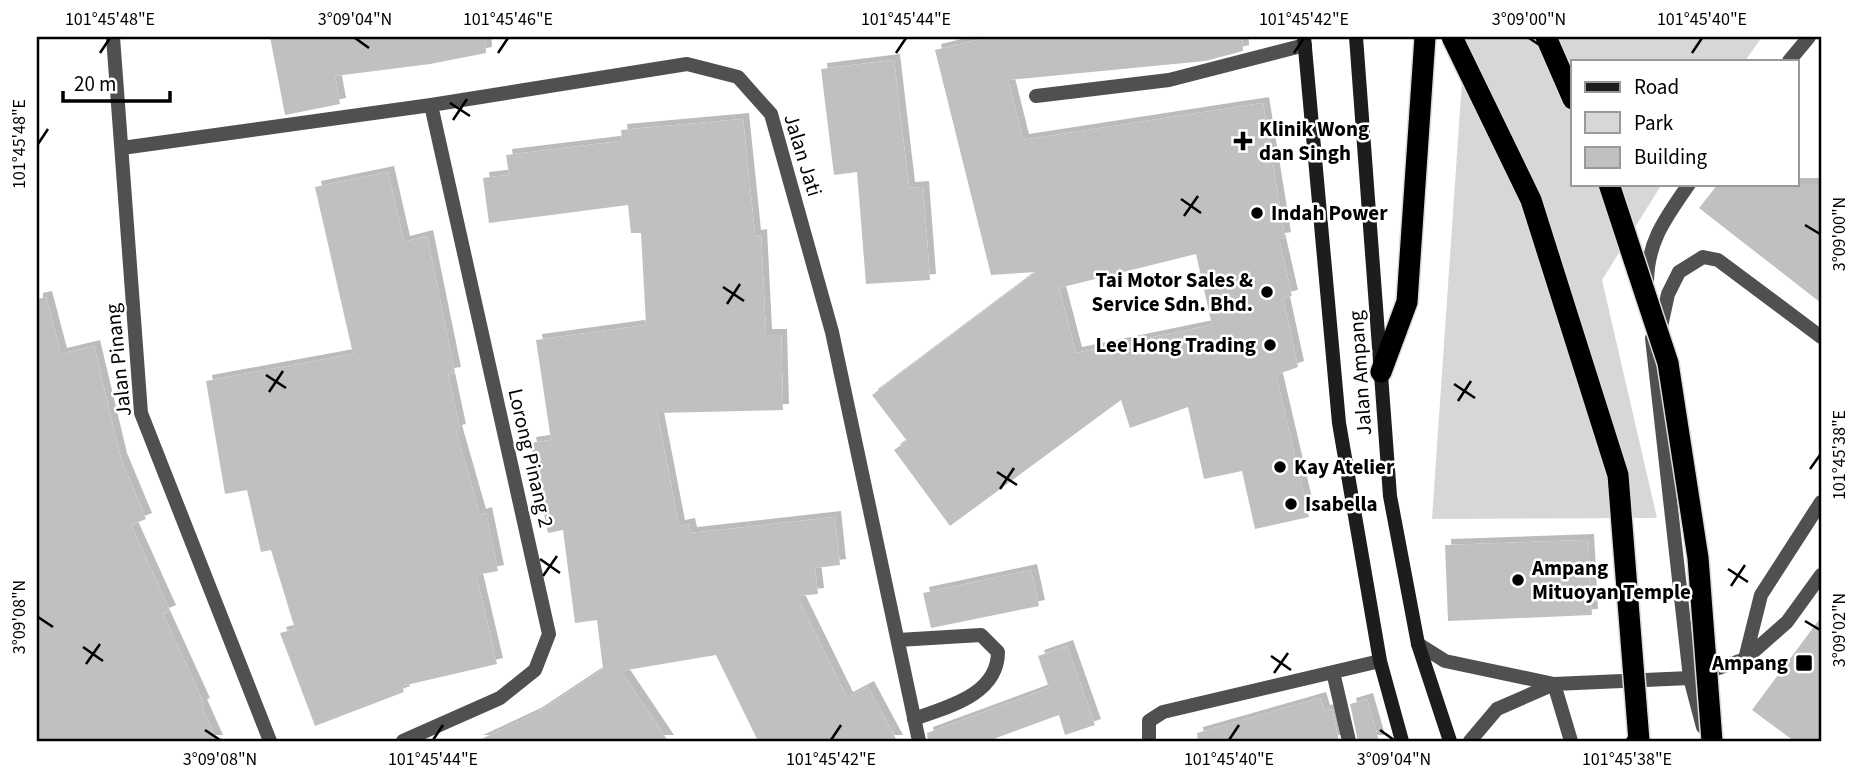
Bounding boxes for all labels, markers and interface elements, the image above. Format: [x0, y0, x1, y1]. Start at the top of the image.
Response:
text: 101°45'48"E [65, 7, 155, 32]
text: 3°09'04"N [318, 7, 392, 32]
text: 101°45'46"E [463, 7, 553, 32]
text: 101°45'44"E [861, 7, 951, 32]
text: 101°45'42"E [1259, 7, 1349, 32]
text: 3°09'00"N [1492, 7, 1566, 32]
text: 101°45'40"E [1657, 7, 1747, 32]
scale bar [63, 60, 170, 104]
legend [1571, 60, 1798, 186]
text: 20 m [74, 69, 116, 99]
text: Road [1634, 72, 1679, 102]
text: 101°45'48"E [7, 99, 32, 189]
text: Park [1634, 108, 1674, 138]
street label: Jalan Jati [776, 110, 830, 200]
place label: Klinik Wong dan Singh [1259, 114, 1369, 168]
marker: Klinik Wong dan Singh [1233, 131, 1253, 151]
text: Building [1634, 142, 1708, 172]
text: 3°09'00"N [1827, 197, 1852, 271]
place label: Indah Power [1271, 198, 1388, 228]
marker: Indah Power [1249, 205, 1265, 221]
place label: Tai Motor Sales & Service Sdn. Bhd. [1092, 265, 1253, 319]
marker: Tai Motor Sales & Service Sdn. Bhd. [1259, 284, 1275, 300]
street label: Jalan Pinang [97, 302, 139, 418]
street label: Jalan Ampang [1341, 309, 1379, 436]
place label: Lee Hong Trading [1096, 330, 1256, 360]
marker: Lee Hong Trading [1262, 337, 1278, 353]
street label: Lorong Pinang 2 [500, 385, 562, 531]
text: 101°45'38"E [1827, 410, 1852, 500]
place label: Kay Atelier [1294, 452, 1395, 482]
marker: Kay Atelier [1272, 459, 1288, 475]
place label: Isabella [1305, 489, 1378, 519]
marker: Isabella [1283, 496, 1299, 512]
place label: Ampang Mituoyan Temple [1531, 553, 1691, 607]
marker: Ampang Mituoyan Temple [1510, 572, 1526, 588]
text: 3°09'08"N [7, 580, 32, 654]
text: 3°09'02"N [1827, 593, 1852, 667]
place label: Ampang [1711, 648, 1788, 678]
marker: Ampang [1794, 653, 1814, 673]
text: 3°09'08"N [183, 747, 257, 772]
text: 101°45'44"E [388, 747, 478, 772]
text: 101°45'42"E [786, 747, 876, 772]
text: 101°45'40"E [1184, 747, 1274, 772]
text: 3°09'04"N [1357, 747, 1431, 772]
text: 101°45'38"E [1582, 747, 1672, 772]

